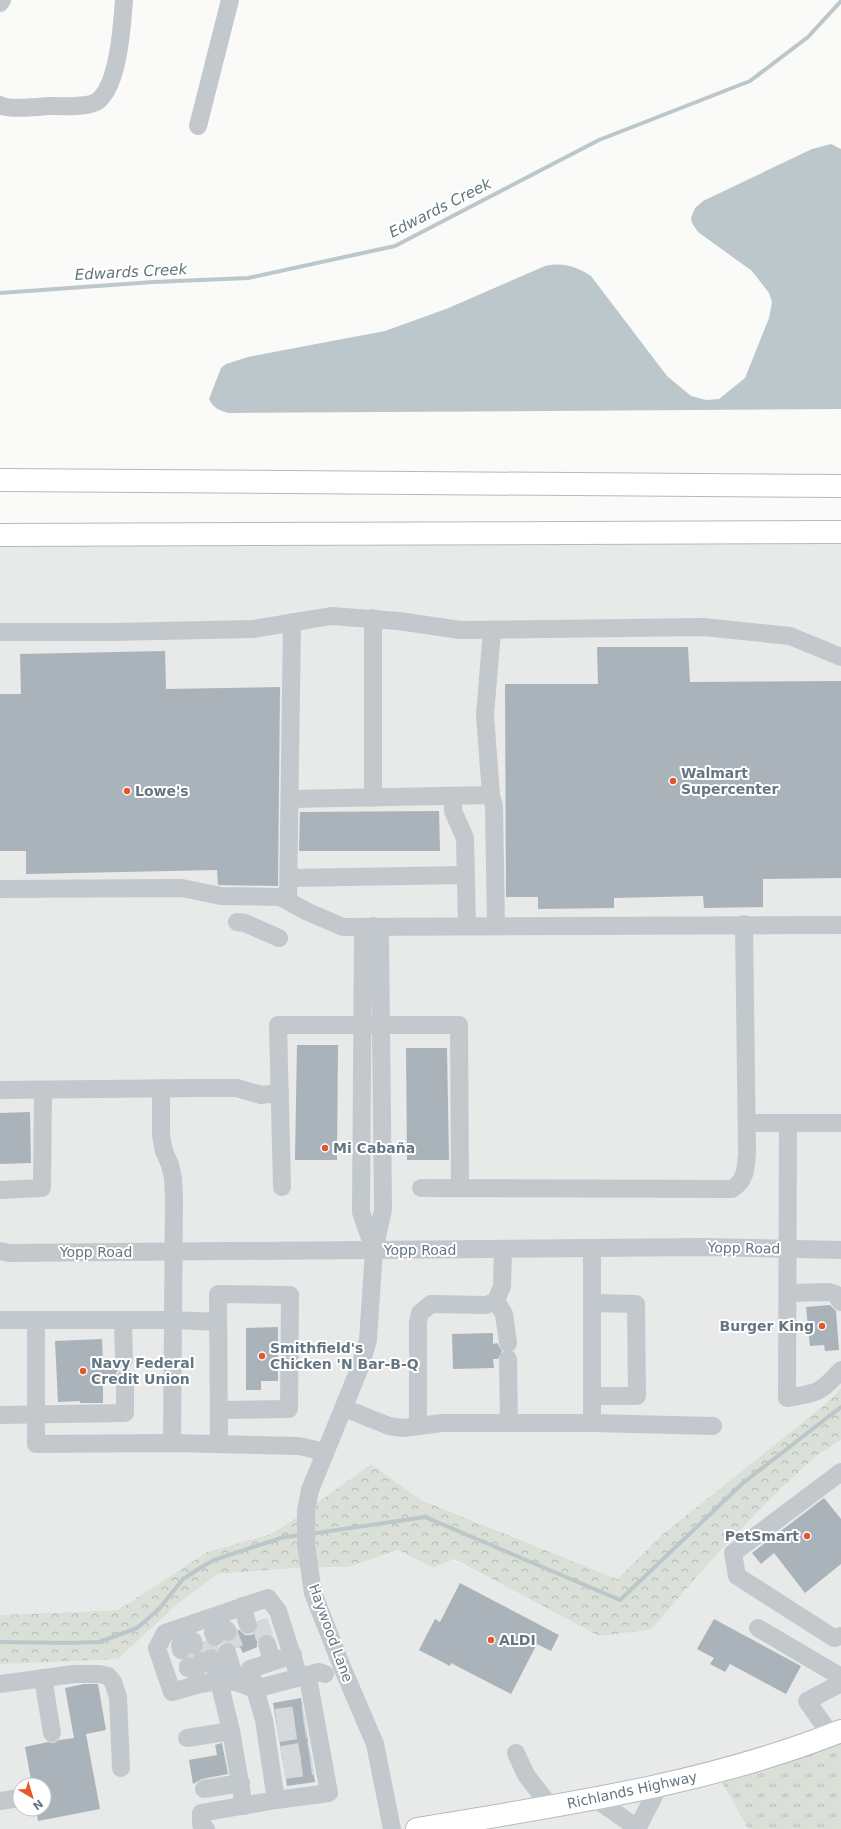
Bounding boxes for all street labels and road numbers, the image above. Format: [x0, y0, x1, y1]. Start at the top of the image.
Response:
street label: Yopp Road [707, 1239, 780, 1257]
street label: Yopp Road [383, 1242, 456, 1258]
street label: Yopp Road [59, 1244, 132, 1260]
street label: Haywood Lane [306, 1582, 356, 1684]
street label: Richlands Highway [565, 1768, 699, 1812]

